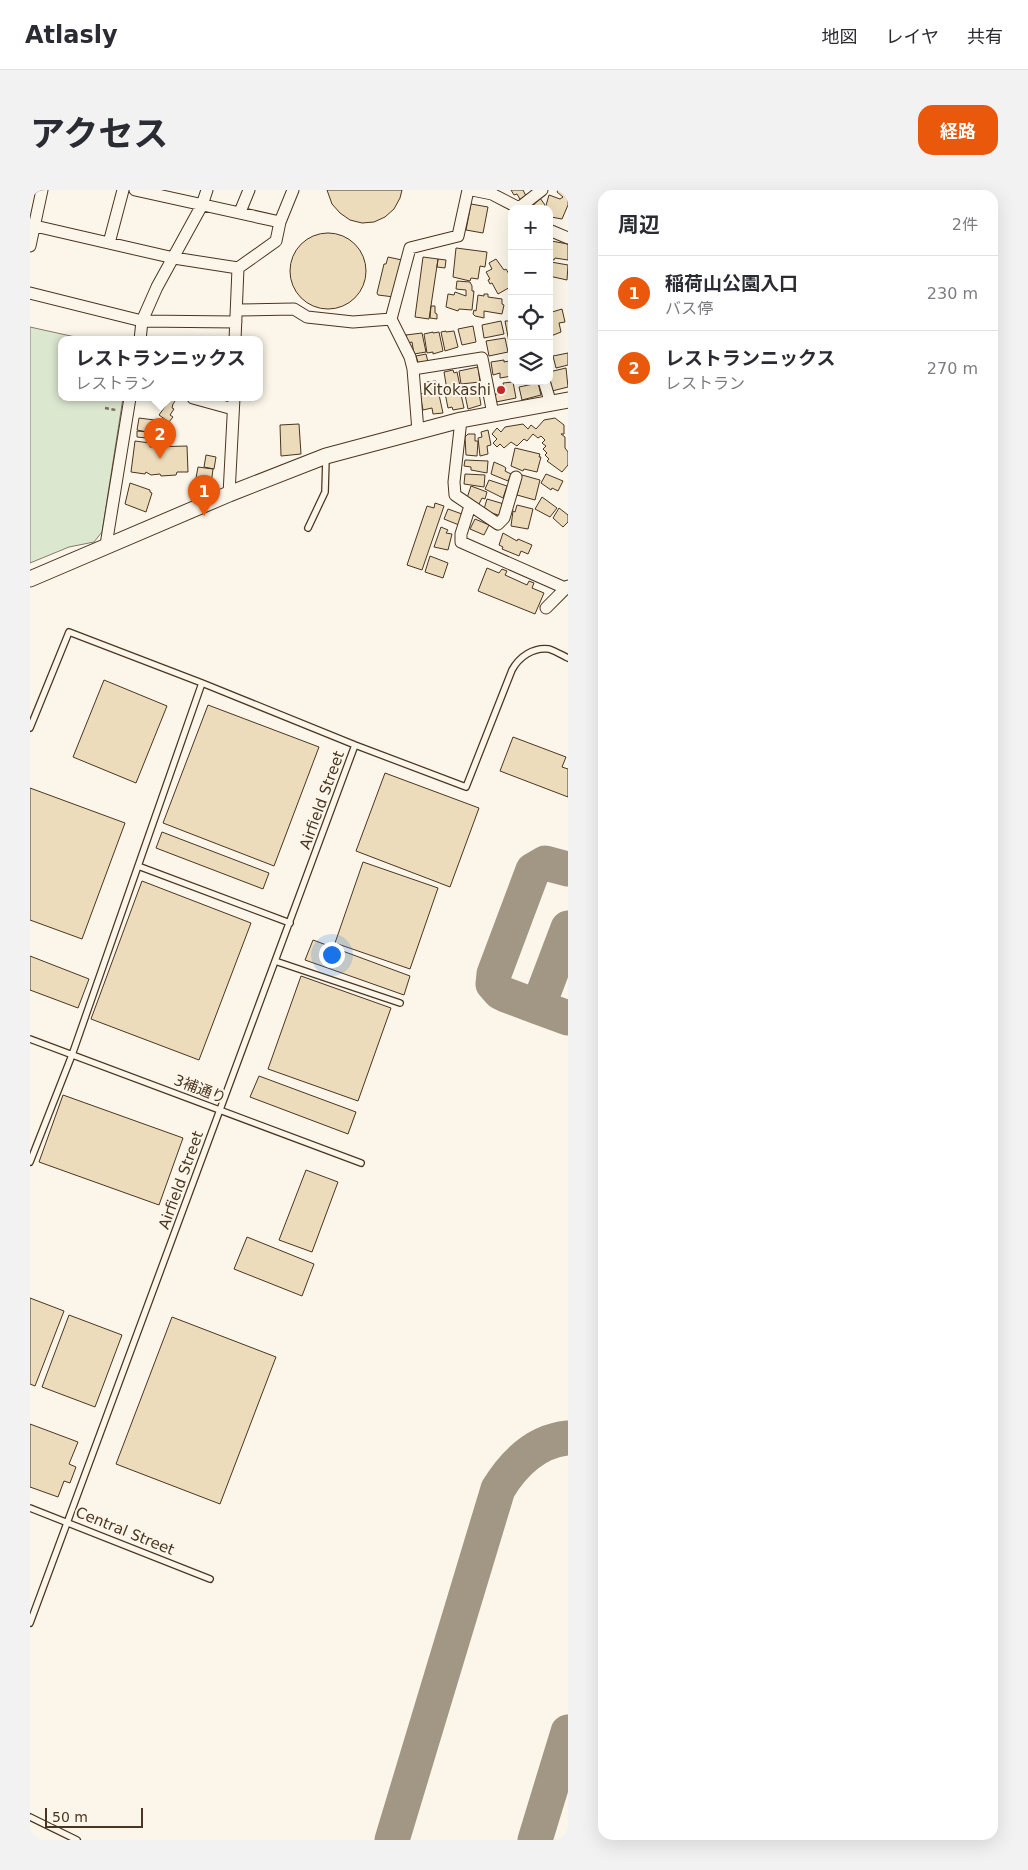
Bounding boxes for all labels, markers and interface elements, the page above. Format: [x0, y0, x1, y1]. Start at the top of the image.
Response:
text: Atlasly [25, 21, 118, 49]
text: 地図 [822, 26, 858, 47]
text: レイヤ [886, 26, 939, 47]
text: 共有 [967, 26, 1003, 47]
button: 経路 [918, 105, 998, 155]
text: アクセス [30, 114, 168, 154]
map controls [508, 205, 553, 385]
button: + [508, 205, 553, 250]
text: 周辺 [618, 213, 660, 237]
text: 2件 [952, 215, 978, 234]
button: − [508, 250, 553, 295]
text: 稲荷山公園入口 [665, 272, 798, 294]
text: 1 [628, 284, 640, 303]
text: 230 m [927, 284, 978, 303]
button: locate [508, 295, 553, 340]
text: バス停 [665, 299, 713, 318]
popup [58, 336, 263, 401]
button: layers [508, 340, 553, 385]
text: レストランニックス [75, 347, 246, 369]
text: レストランニックス [665, 347, 835, 369]
text: 2 [628, 359, 640, 378]
text: 270 m [927, 359, 978, 378]
text: レストラン [75, 374, 155, 393]
text: レストラン [665, 374, 745, 393]
place label: Kitokashi [423, 381, 491, 399]
marker: Kitokashi [495, 384, 507, 396]
pin: 2 [144, 418, 176, 459]
pin: 1 [188, 475, 220, 516]
street label: Airfield Street [296, 748, 348, 852]
your location [319, 942, 345, 968]
street label: 3補通り [171, 1071, 229, 1107]
street label: Airfield Street [155, 1128, 207, 1232]
street label: Central Street [73, 1503, 177, 1559]
scale bar [45, 1805, 142, 1828]
text: 50 m [52, 1809, 88, 1825]

